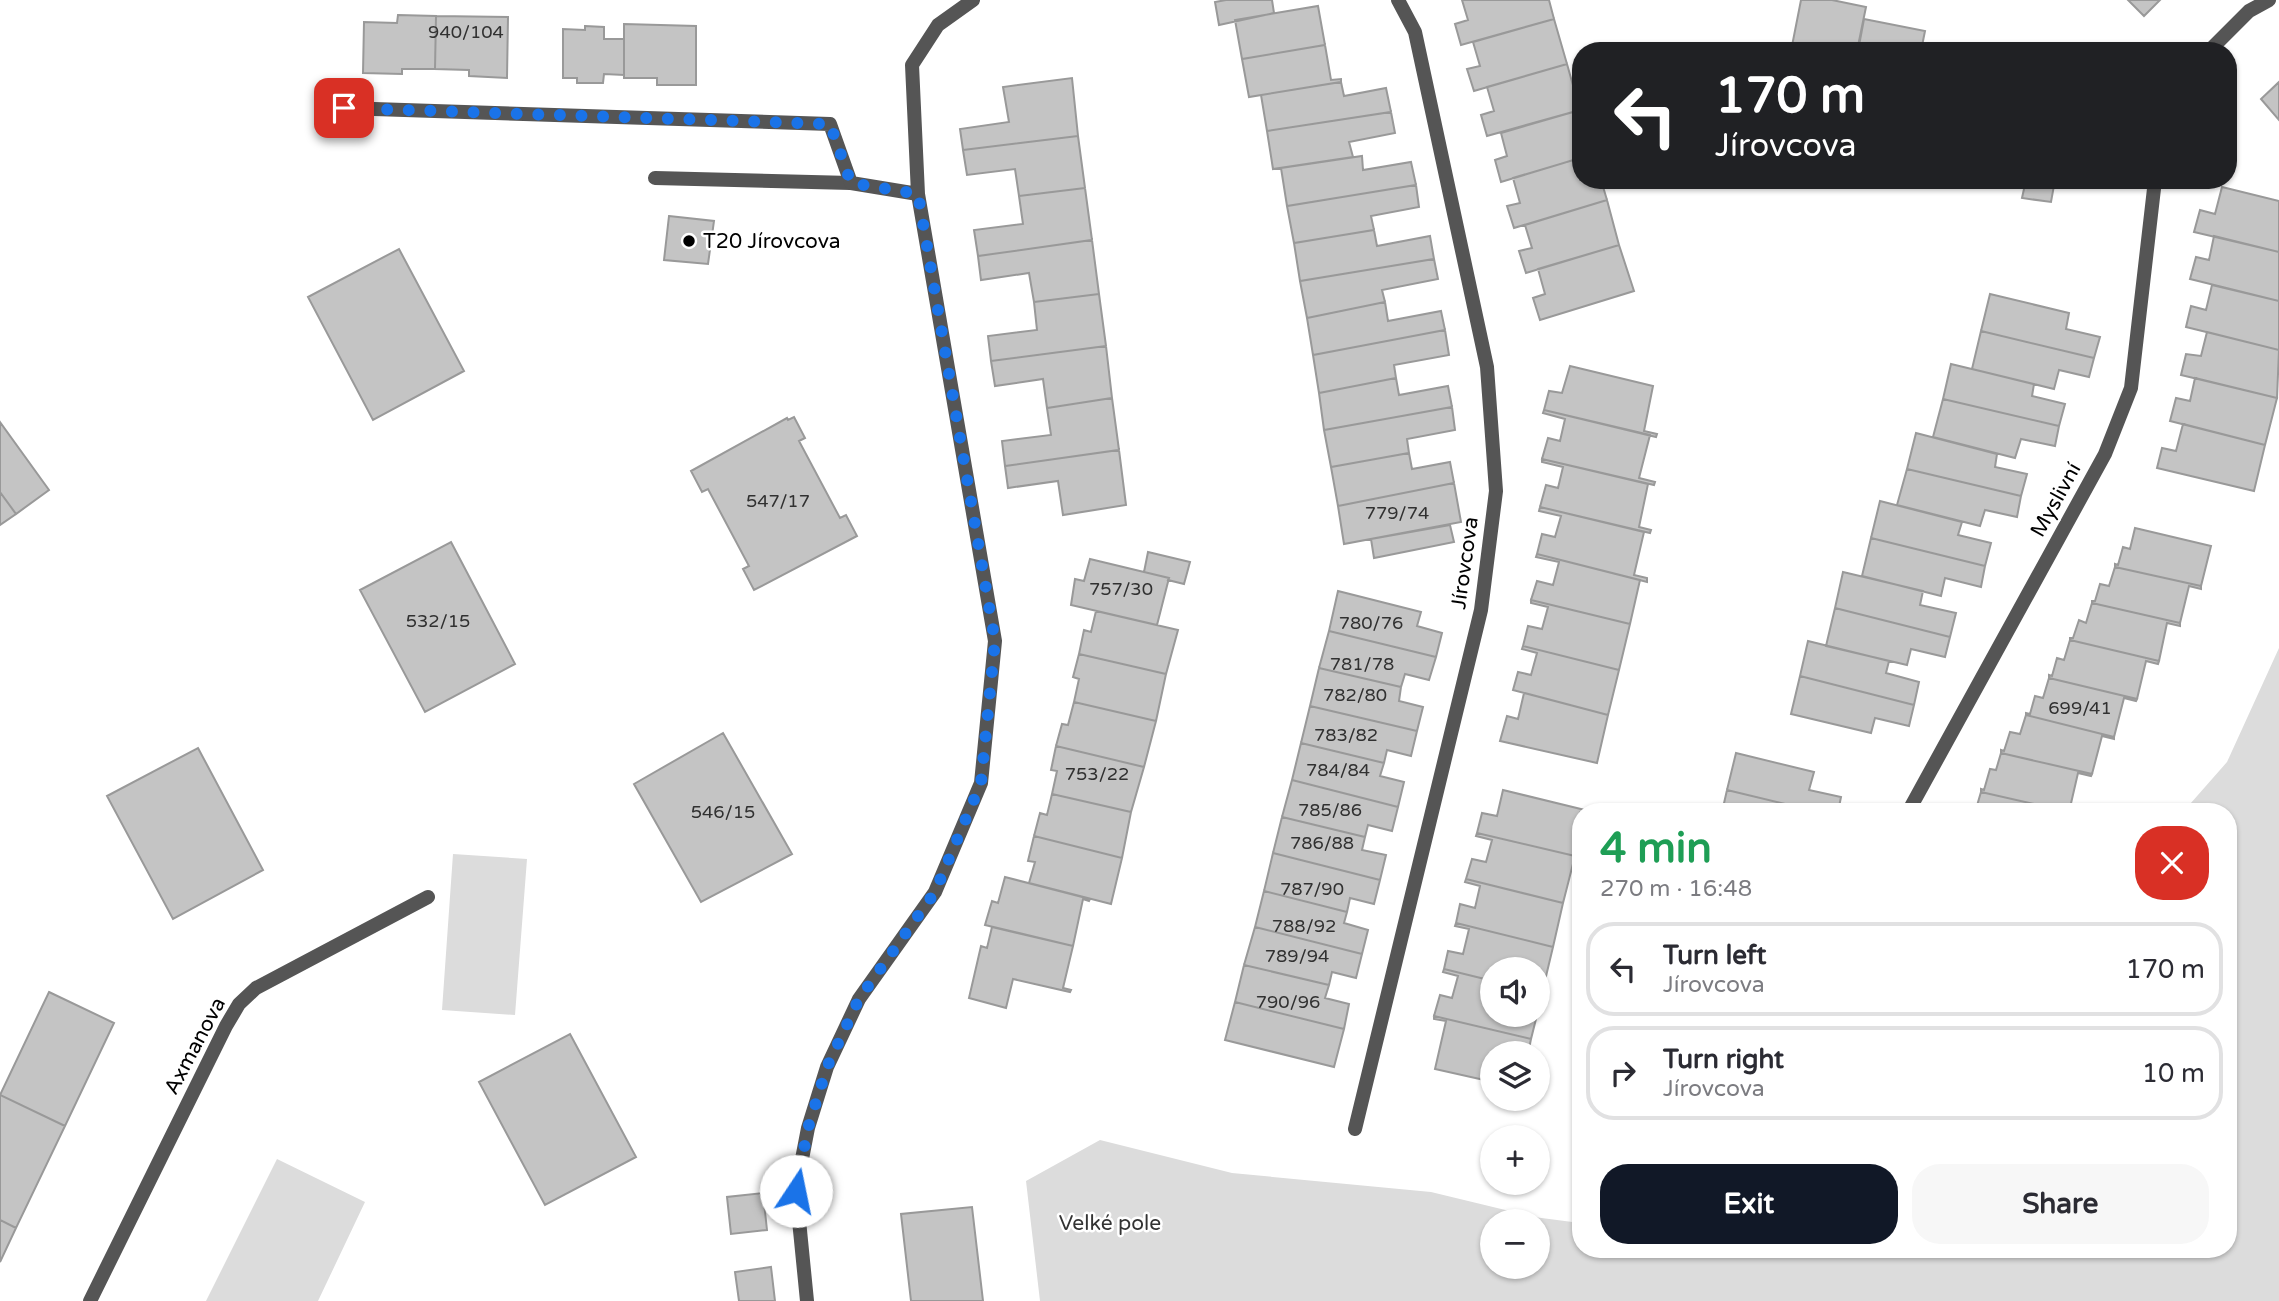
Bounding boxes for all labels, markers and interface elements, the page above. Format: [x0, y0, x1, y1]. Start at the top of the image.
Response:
house number: 940/104 [428, 21, 504, 43]
text: 170 m [1715, 67, 1865, 126]
icon: left [1600, 70, 1691, 161]
pin [314, 78, 374, 138]
icon: arrive [325, 89, 363, 127]
text: Jírovcova [1715, 127, 1857, 165]
place label: T20 Jírovcova [703, 229, 841, 254]
marker: T20 Jírovcova [681, 233, 697, 249]
street label: Myslivní [2025, 458, 2087, 542]
house number: 547/17 [746, 490, 810, 512]
house number: 779/74 [1365, 502, 1429, 524]
street label: Jírovcova [1446, 515, 1484, 611]
house number: 757/30 [1089, 578, 1153, 600]
house number: 532/15 [406, 610, 470, 632]
house number: 780/76 [1339, 612, 1403, 634]
house number: 781/78 [1330, 653, 1394, 675]
house number: 782/80 [1323, 684, 1387, 706]
house number: 699/41 [2048, 697, 2112, 719]
house number: 783/82 [1314, 724, 1378, 746]
house number: 784/84 [1306, 759, 1370, 781]
house number: 753/22 [1065, 763, 1129, 785]
house number: 785/86 [1298, 799, 1362, 821]
house number: 546/15 [691, 801, 755, 823]
text: 4 min [1600, 823, 1712, 874]
button: close [2135, 826, 2209, 900]
house number: 786/88 [1290, 832, 1354, 854]
text: 270 m · 16:48 [1600, 875, 1752, 903]
house number: 787/90 [1280, 878, 1344, 900]
house number: 788/92 [1272, 915, 1336, 937]
text: Turn left [1663, 940, 1766, 971]
house number: 789/94 [1265, 945, 1329, 967]
icon: left [1604, 950, 1642, 988]
text: 170 m [2125, 954, 2205, 985]
map controls [1480, 957, 1550, 1279]
button: sound [1480, 957, 1550, 1027]
text: Jírovcova [1663, 971, 1765, 999]
house number: 790/96 [1256, 991, 1320, 1013]
street label: Axmanova [159, 993, 231, 1099]
button: layers [1480, 1041, 1550, 1111]
text: Turn right [1663, 1044, 1784, 1075]
icon: right [1604, 1054, 1642, 1092]
text: 10 m [2142, 1058, 2205, 1089]
text: Jírovcova [1663, 1075, 1765, 1103]
button: + [1480, 1125, 1550, 1195]
position arrow [759, 1154, 833, 1228]
button: Exit [1600, 1164, 1898, 1244]
button: Share [1912, 1164, 2209, 1244]
button: − [1480, 1209, 1550, 1279]
park label: Velké pole [1059, 1211, 1161, 1236]

